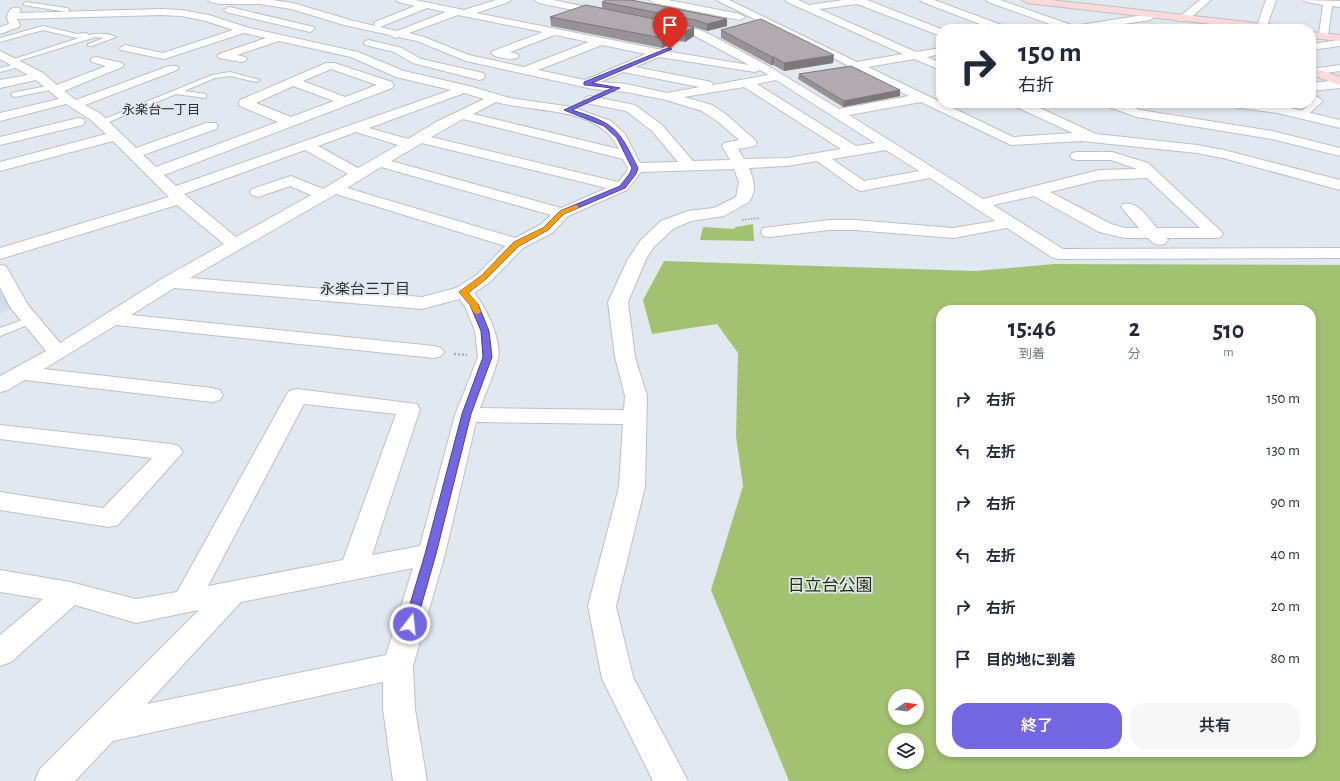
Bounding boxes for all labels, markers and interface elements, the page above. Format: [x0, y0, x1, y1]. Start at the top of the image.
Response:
pin [653, 8, 687, 49]
icon: arrive [659, 14, 681, 36]
text: 150 m [1018, 39, 1082, 67]
icon: right [952, 40, 1004, 92]
text: 右折 [1018, 77, 1054, 95]
district label: 永楽台一丁目 [122, 102, 200, 117]
district label: 永楽台三丁目 [320, 281, 410, 297]
text: 15:46 [1008, 317, 1056, 341]
text: 2 [1129, 317, 1140, 341]
text: 510 [1213, 319, 1244, 343]
text: m [1223, 346, 1234, 359]
text: 到着 [1019, 348, 1045, 361]
text: 分 [1128, 348, 1141, 361]
icon: right [952, 388, 974, 410]
text: 150 m [1266, 391, 1300, 406]
text: 右折 [986, 393, 1016, 408]
icon: left [952, 440, 974, 462]
text: 130 m [1266, 443, 1300, 458]
text: 左折 [986, 445, 1016, 460]
icon: right [952, 492, 974, 514]
text: 90 m [1271, 495, 1300, 510]
text: 右折 [986, 497, 1016, 512]
icon: left [952, 544, 974, 566]
text: 40 m [1270, 547, 1300, 562]
text: 左折 [986, 549, 1016, 564]
park label: 日立台公園 [788, 576, 873, 594]
icon: right [952, 596, 974, 618]
text: 20 m [1271, 599, 1300, 614]
text: 右折 [986, 601, 1016, 616]
position arrow [389, 603, 431, 645]
icon: arrive [952, 648, 974, 670]
text: 80 m [1270, 651, 1300, 666]
text: 目的地に到着 [986, 653, 1076, 668]
north arrow [888, 689, 924, 725]
map controls [888, 689, 924, 769]
button: 終了 [952, 703, 1122, 749]
button: 共有 [1130, 703, 1300, 749]
button: layers [888, 733, 924, 769]

